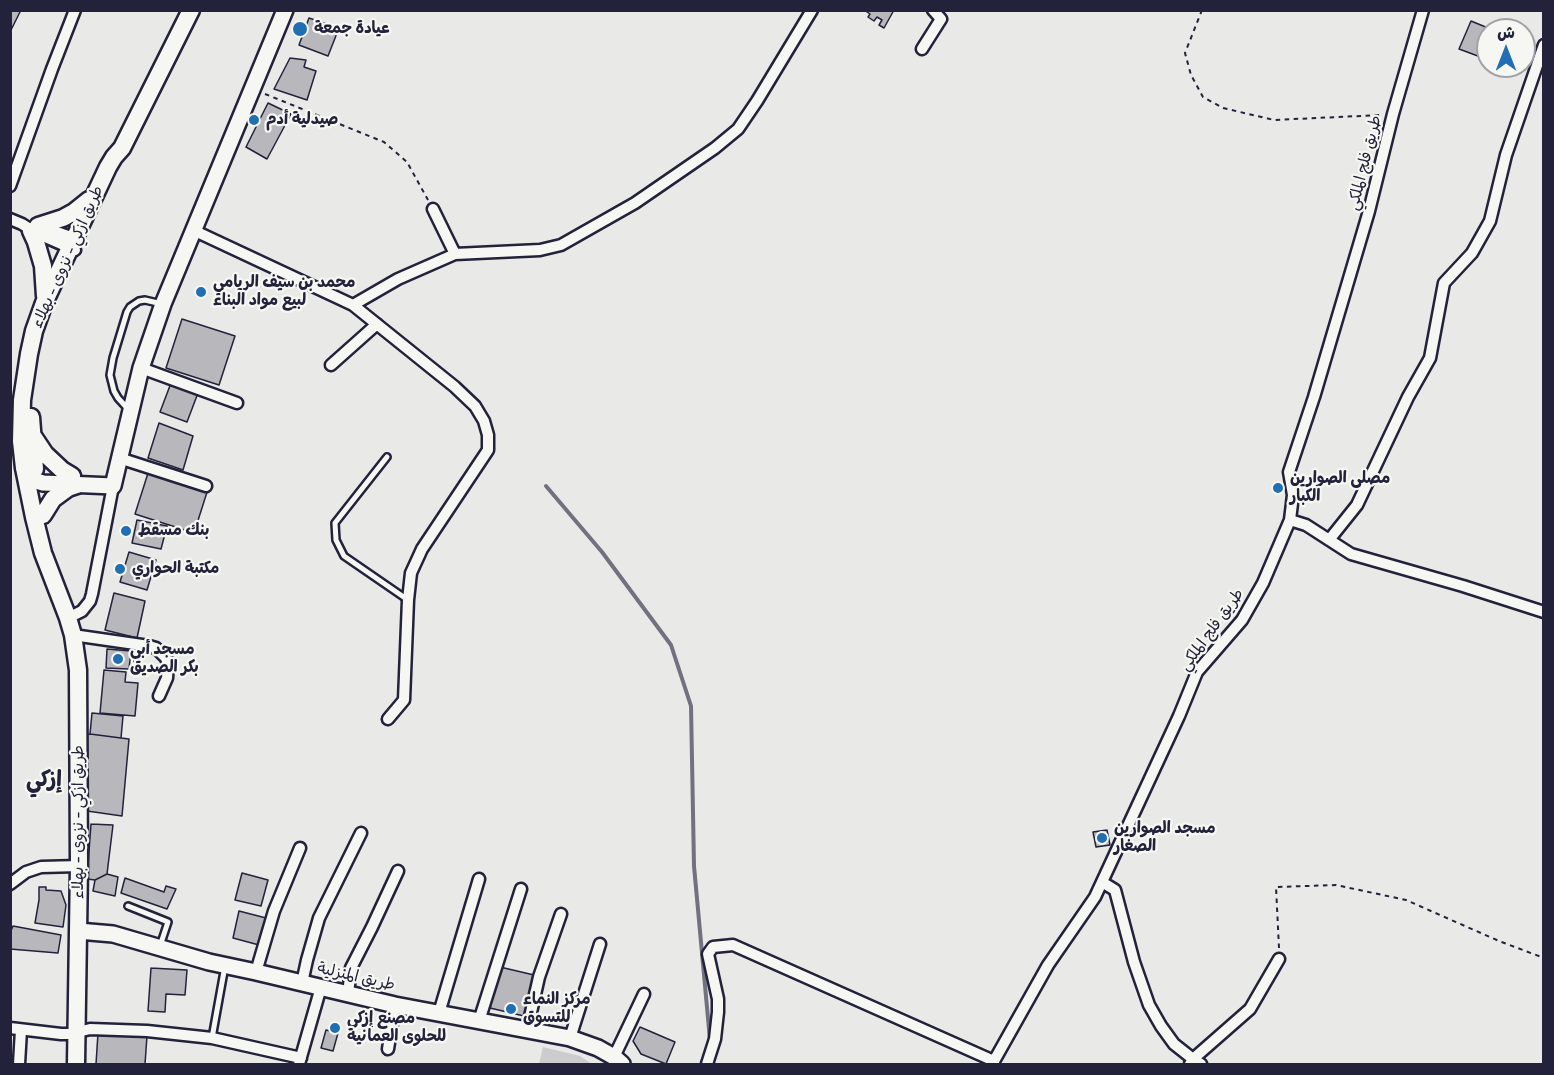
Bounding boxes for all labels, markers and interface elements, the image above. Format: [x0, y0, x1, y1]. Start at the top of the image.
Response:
north arrow [1476, 18, 1536, 78]
place label: عيادة جمعة [314, 19, 390, 39]
marker: عيادة جمعة [291, 20, 309, 38]
text: ش [1497, 21, 1515, 43]
place label: صيدلية أدم [266, 110, 338, 130]
marker: صيدلية أدم [247, 113, 261, 127]
street label: طريق فلج الملكي [1344, 113, 1386, 213]
street label: طريق ازكي - نزوى - بهلاء [28, 183, 108, 331]
place label: محمد بن سيف الريامي لبيع مواد البناء [213, 273, 356, 311]
marker: محمد بن سيف الريامي لبيع مواد البناء [194, 285, 208, 299]
place label: مصلى الصوارين الكبار [1290, 469, 1390, 507]
marker: مصلى الصوارين الكبار [1271, 481, 1285, 495]
place label: بنك مسقط [138, 521, 209, 541]
marker: بنك مسقط [119, 524, 133, 538]
place label: مكتبة الحواري [132, 559, 219, 579]
marker: مكتبة الحواري [113, 562, 127, 576]
street label: طريق فلج الملكي [1176, 585, 1248, 675]
place label: مسجد أبي بكر الصديق [130, 640, 199, 678]
marker: مسجد أبي بكر الصديق [111, 652, 125, 666]
street label: طريق ازكي - نزوى - بهلاء [69, 745, 89, 899]
district label: إزكي [26, 767, 62, 793]
place label: مسجد الصوارين الصغار [1114, 819, 1215, 857]
marker: مسجد الصوارين الصغار [1095, 831, 1109, 845]
street label: طريق المنزلية [315, 959, 397, 995]
place label: مركز النماء للتسوق [523, 990, 590, 1028]
marker: مركز النماء للتسوق [504, 1002, 518, 1016]
place label: مصنع إزكي للحلوى العمانية [347, 1009, 446, 1047]
marker: مصنع إزكي للحلوى العمانية [328, 1021, 342, 1035]

